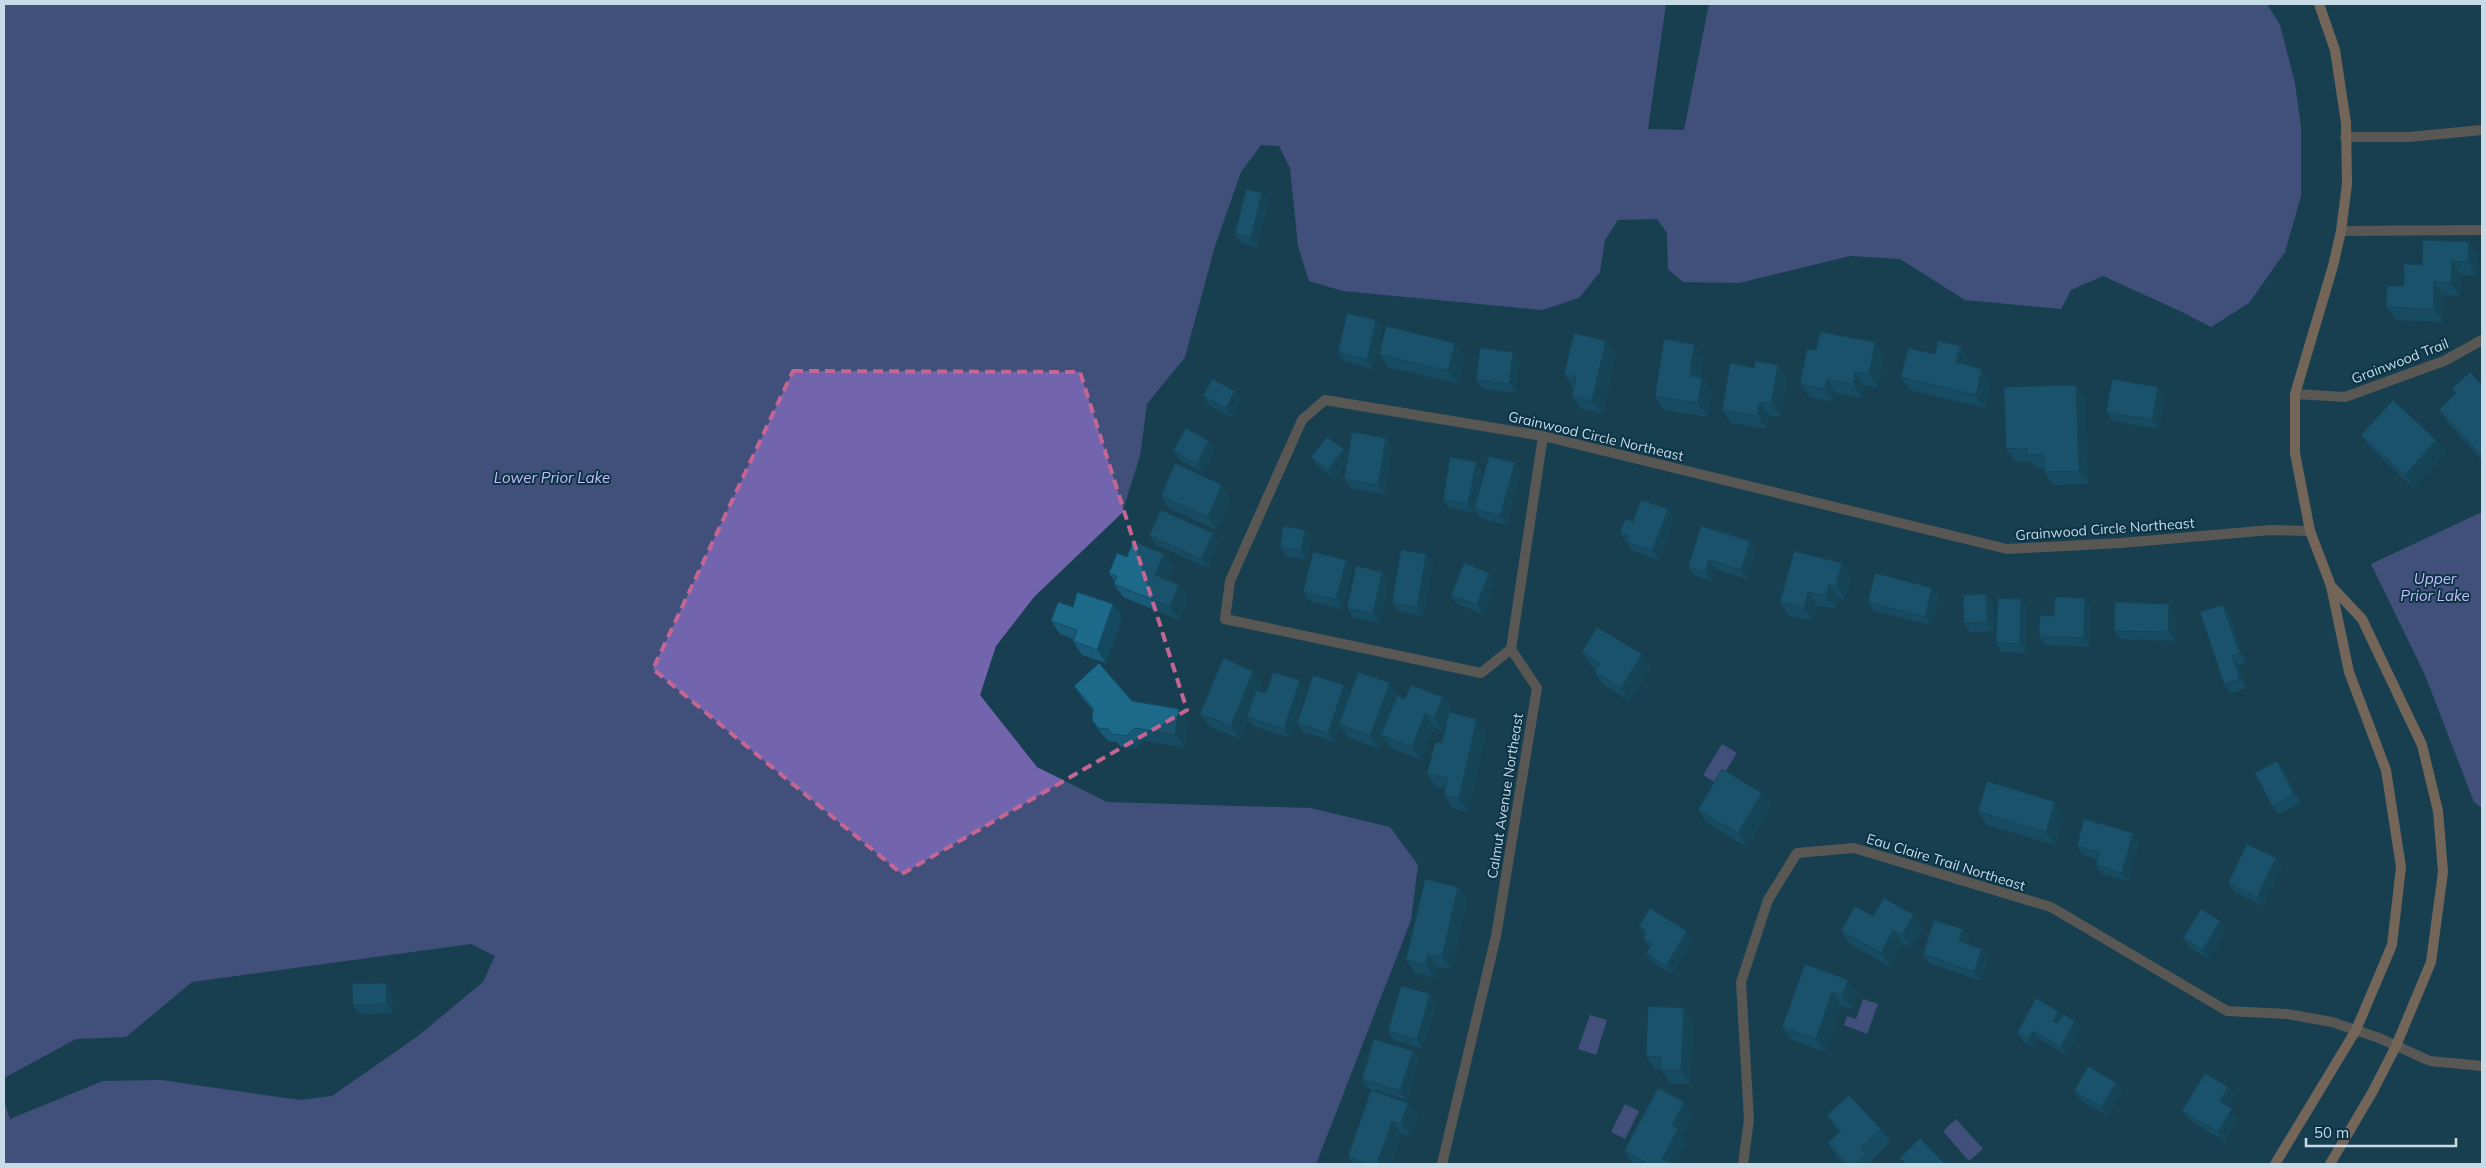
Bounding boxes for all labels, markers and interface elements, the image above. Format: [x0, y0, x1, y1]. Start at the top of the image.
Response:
street label: Grainwood Trail [2349, 334, 2451, 388]
street label: Grainwood Circle Northeast [1507, 407, 1686, 465]
water label: Lower Prior Lake [494, 468, 610, 487]
street label: Grainwood Circle Northeast [2015, 514, 2195, 544]
water label: Upper Prior Lake [2400, 569, 2470, 605]
street label: Calmut Avenue Northeast [1483, 712, 1527, 880]
street label: Eau Claire Trail Northeast [1864, 829, 2028, 895]
scale bar [2306, 1116, 2456, 1148]
text: 50 m [2314, 1123, 2349, 1142]

